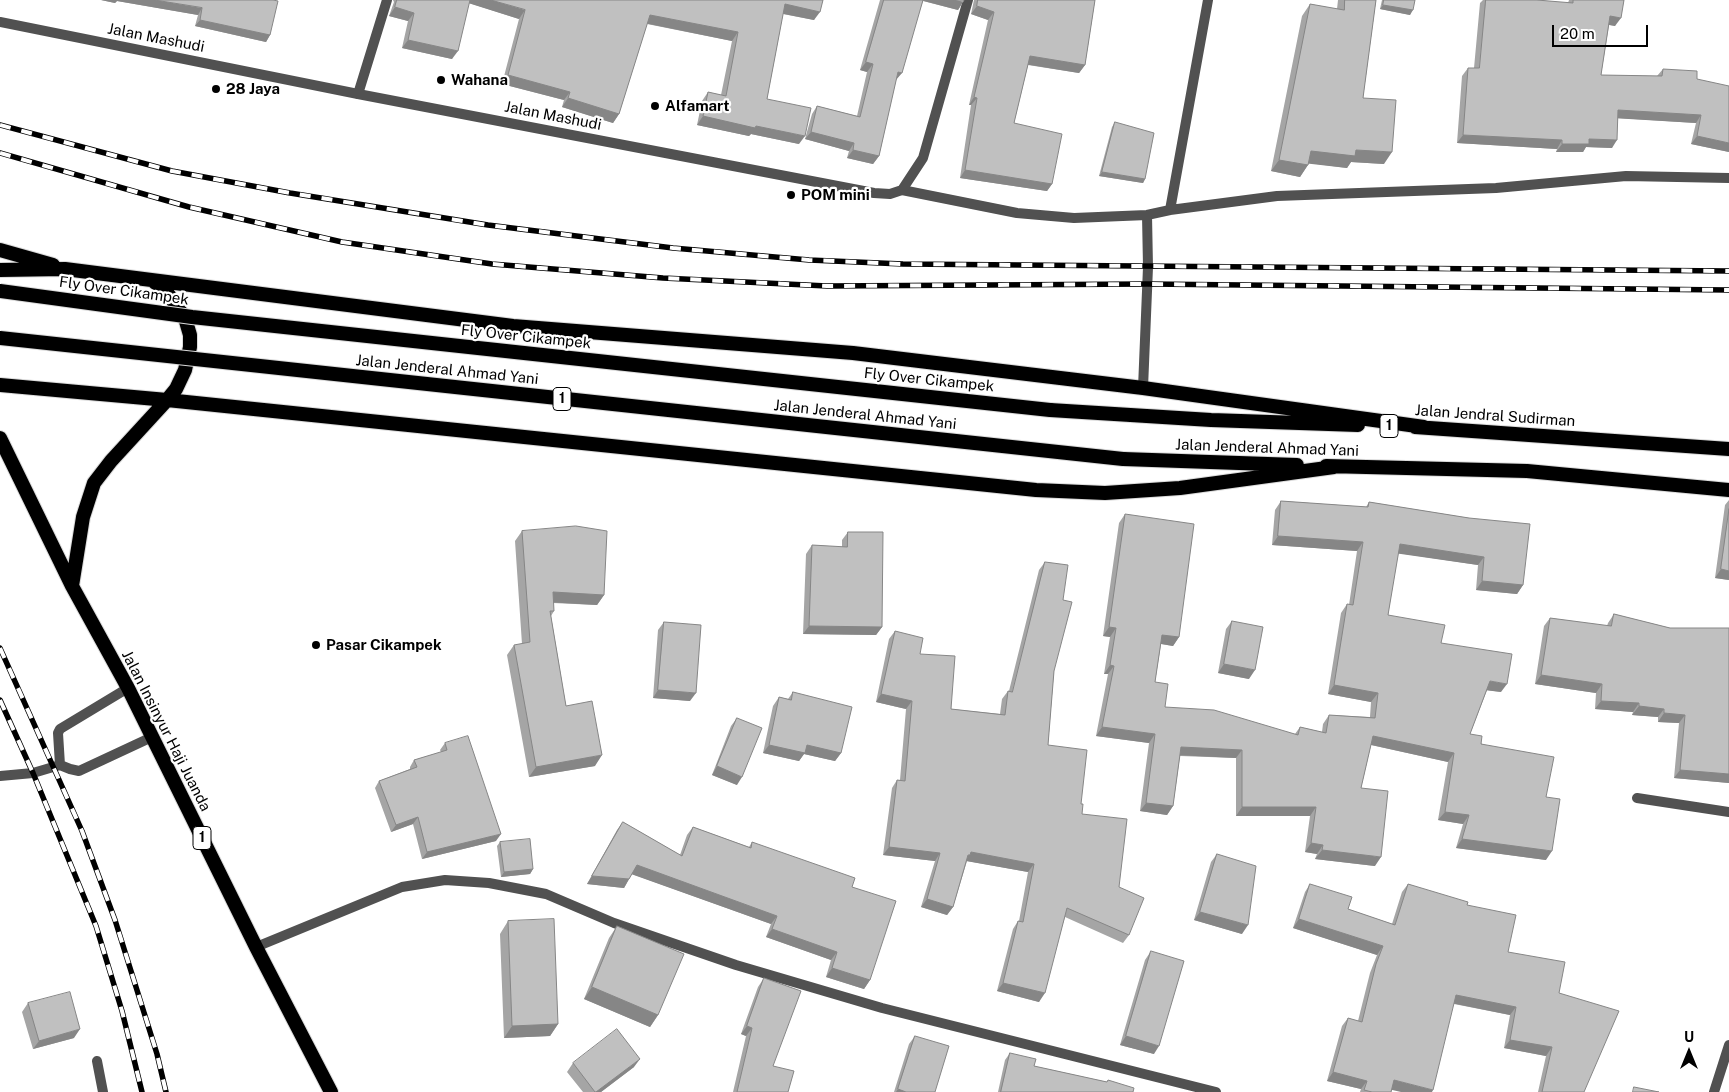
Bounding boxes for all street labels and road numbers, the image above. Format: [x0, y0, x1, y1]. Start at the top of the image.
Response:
street label: Jalan Mashudi [106, 20, 206, 56]
street label: Jalan Mashudi [503, 98, 603, 134]
street label: Fly Over Cikampek [58, 273, 190, 309]
street label: Fly Over Cikampek [460, 321, 592, 353]
street label: Jalan Jenderal Ahmad Yani [355, 351, 539, 389]
street label: Fly Over Cikampek [863, 364, 995, 396]
road number: 1 [553, 388, 571, 410]
street label: Jalan Jenderal Ahmad Yani [773, 396, 957, 434]
street label: Jalan Jendral Sudirman [1414, 401, 1576, 431]
road number: 1 [1380, 414, 1398, 438]
street label: Jalan Jenderal Ahmad Yani [1175, 436, 1359, 460]
street label: Jalan Insinyur Haji Juanda [118, 648, 214, 814]
road number: 1 [193, 826, 211, 850]

